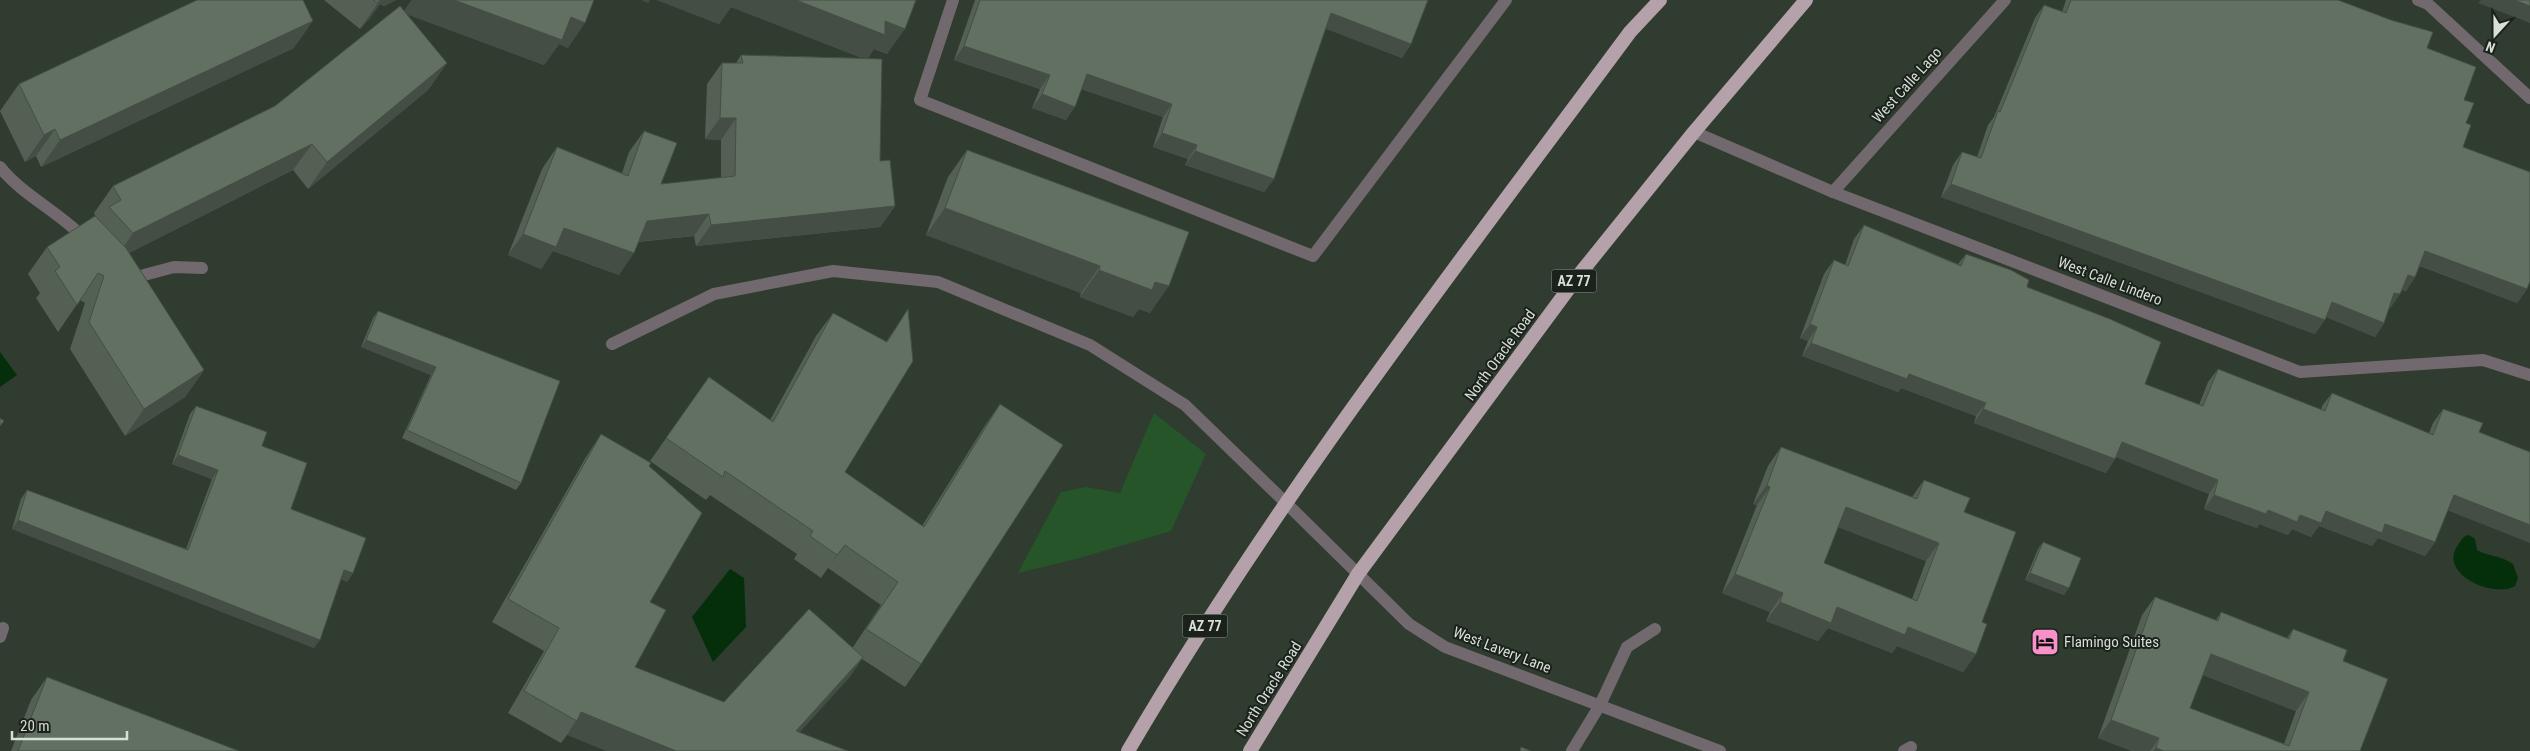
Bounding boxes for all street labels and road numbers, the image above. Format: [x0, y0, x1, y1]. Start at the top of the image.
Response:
street label: West Calle Lago [1868, 44, 1946, 126]
street label: West Calle Lindero [2055, 253, 2165, 309]
road number: AZ 77 [1552, 270, 1596, 292]
street label: North Oracle Road [1461, 306, 1539, 404]
road number: AZ 77 [1182, 614, 1228, 638]
street label: West Lavery Lane [1450, 623, 1554, 677]
street label: North Oracle Road [1233, 638, 1305, 740]

